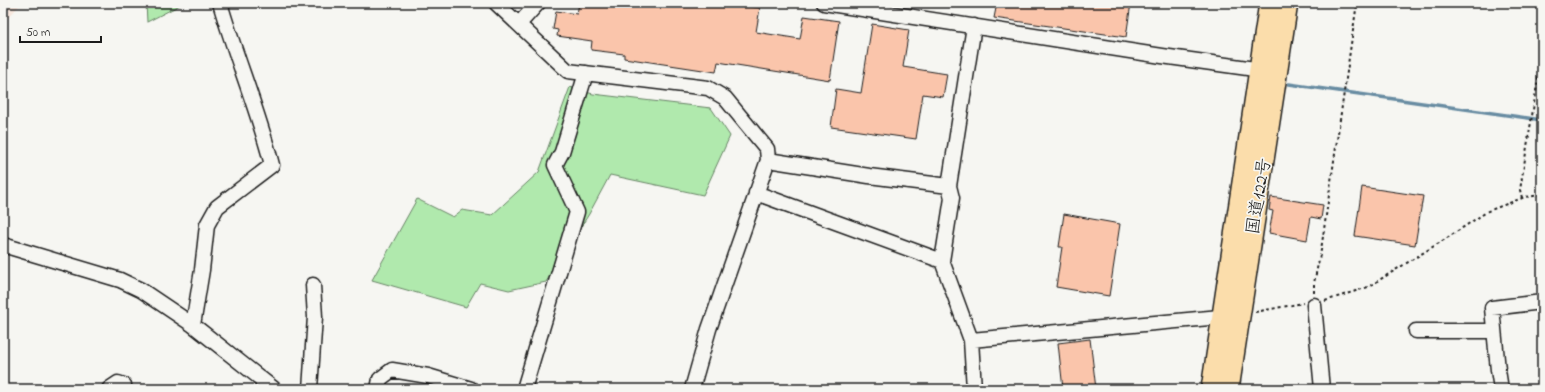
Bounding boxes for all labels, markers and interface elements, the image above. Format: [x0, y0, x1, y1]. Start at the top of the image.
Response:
scale bar [20, 18, 101, 44]
text: 50 m [26, 24, 50, 42]
street label: 国道122号 [1241, 156, 1279, 237]

